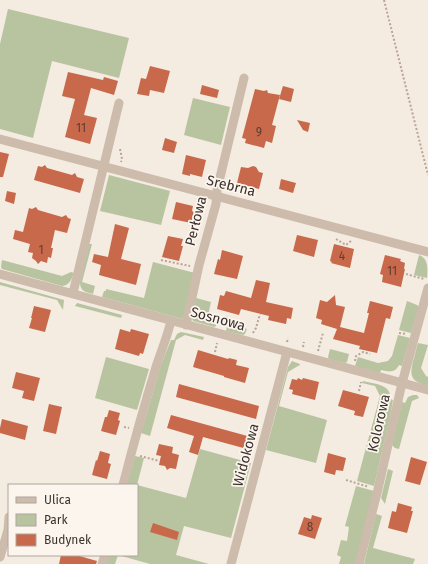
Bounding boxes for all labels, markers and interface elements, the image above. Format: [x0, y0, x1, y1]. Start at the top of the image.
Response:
house number: 11 [76, 121, 86, 135]
house number: 9 [256, 125, 262, 139]
street label: Srebrna [205, 172, 257, 200]
street label: Perłowa [182, 194, 210, 248]
house number: 1 [38, 243, 44, 257]
house number: 4 [339, 249, 346, 263]
house number: 11 [387, 264, 397, 278]
street label: Sosnowa [189, 304, 247, 334]
street label: Kolorowa [364, 392, 394, 454]
street label: Widokowa [229, 422, 263, 488]
legend [8, 484, 138, 556]
text: Ulica [44, 493, 71, 507]
text: Park [44, 513, 68, 527]
house number: 8 [307, 520, 314, 534]
text: Budynek [44, 533, 92, 547]

